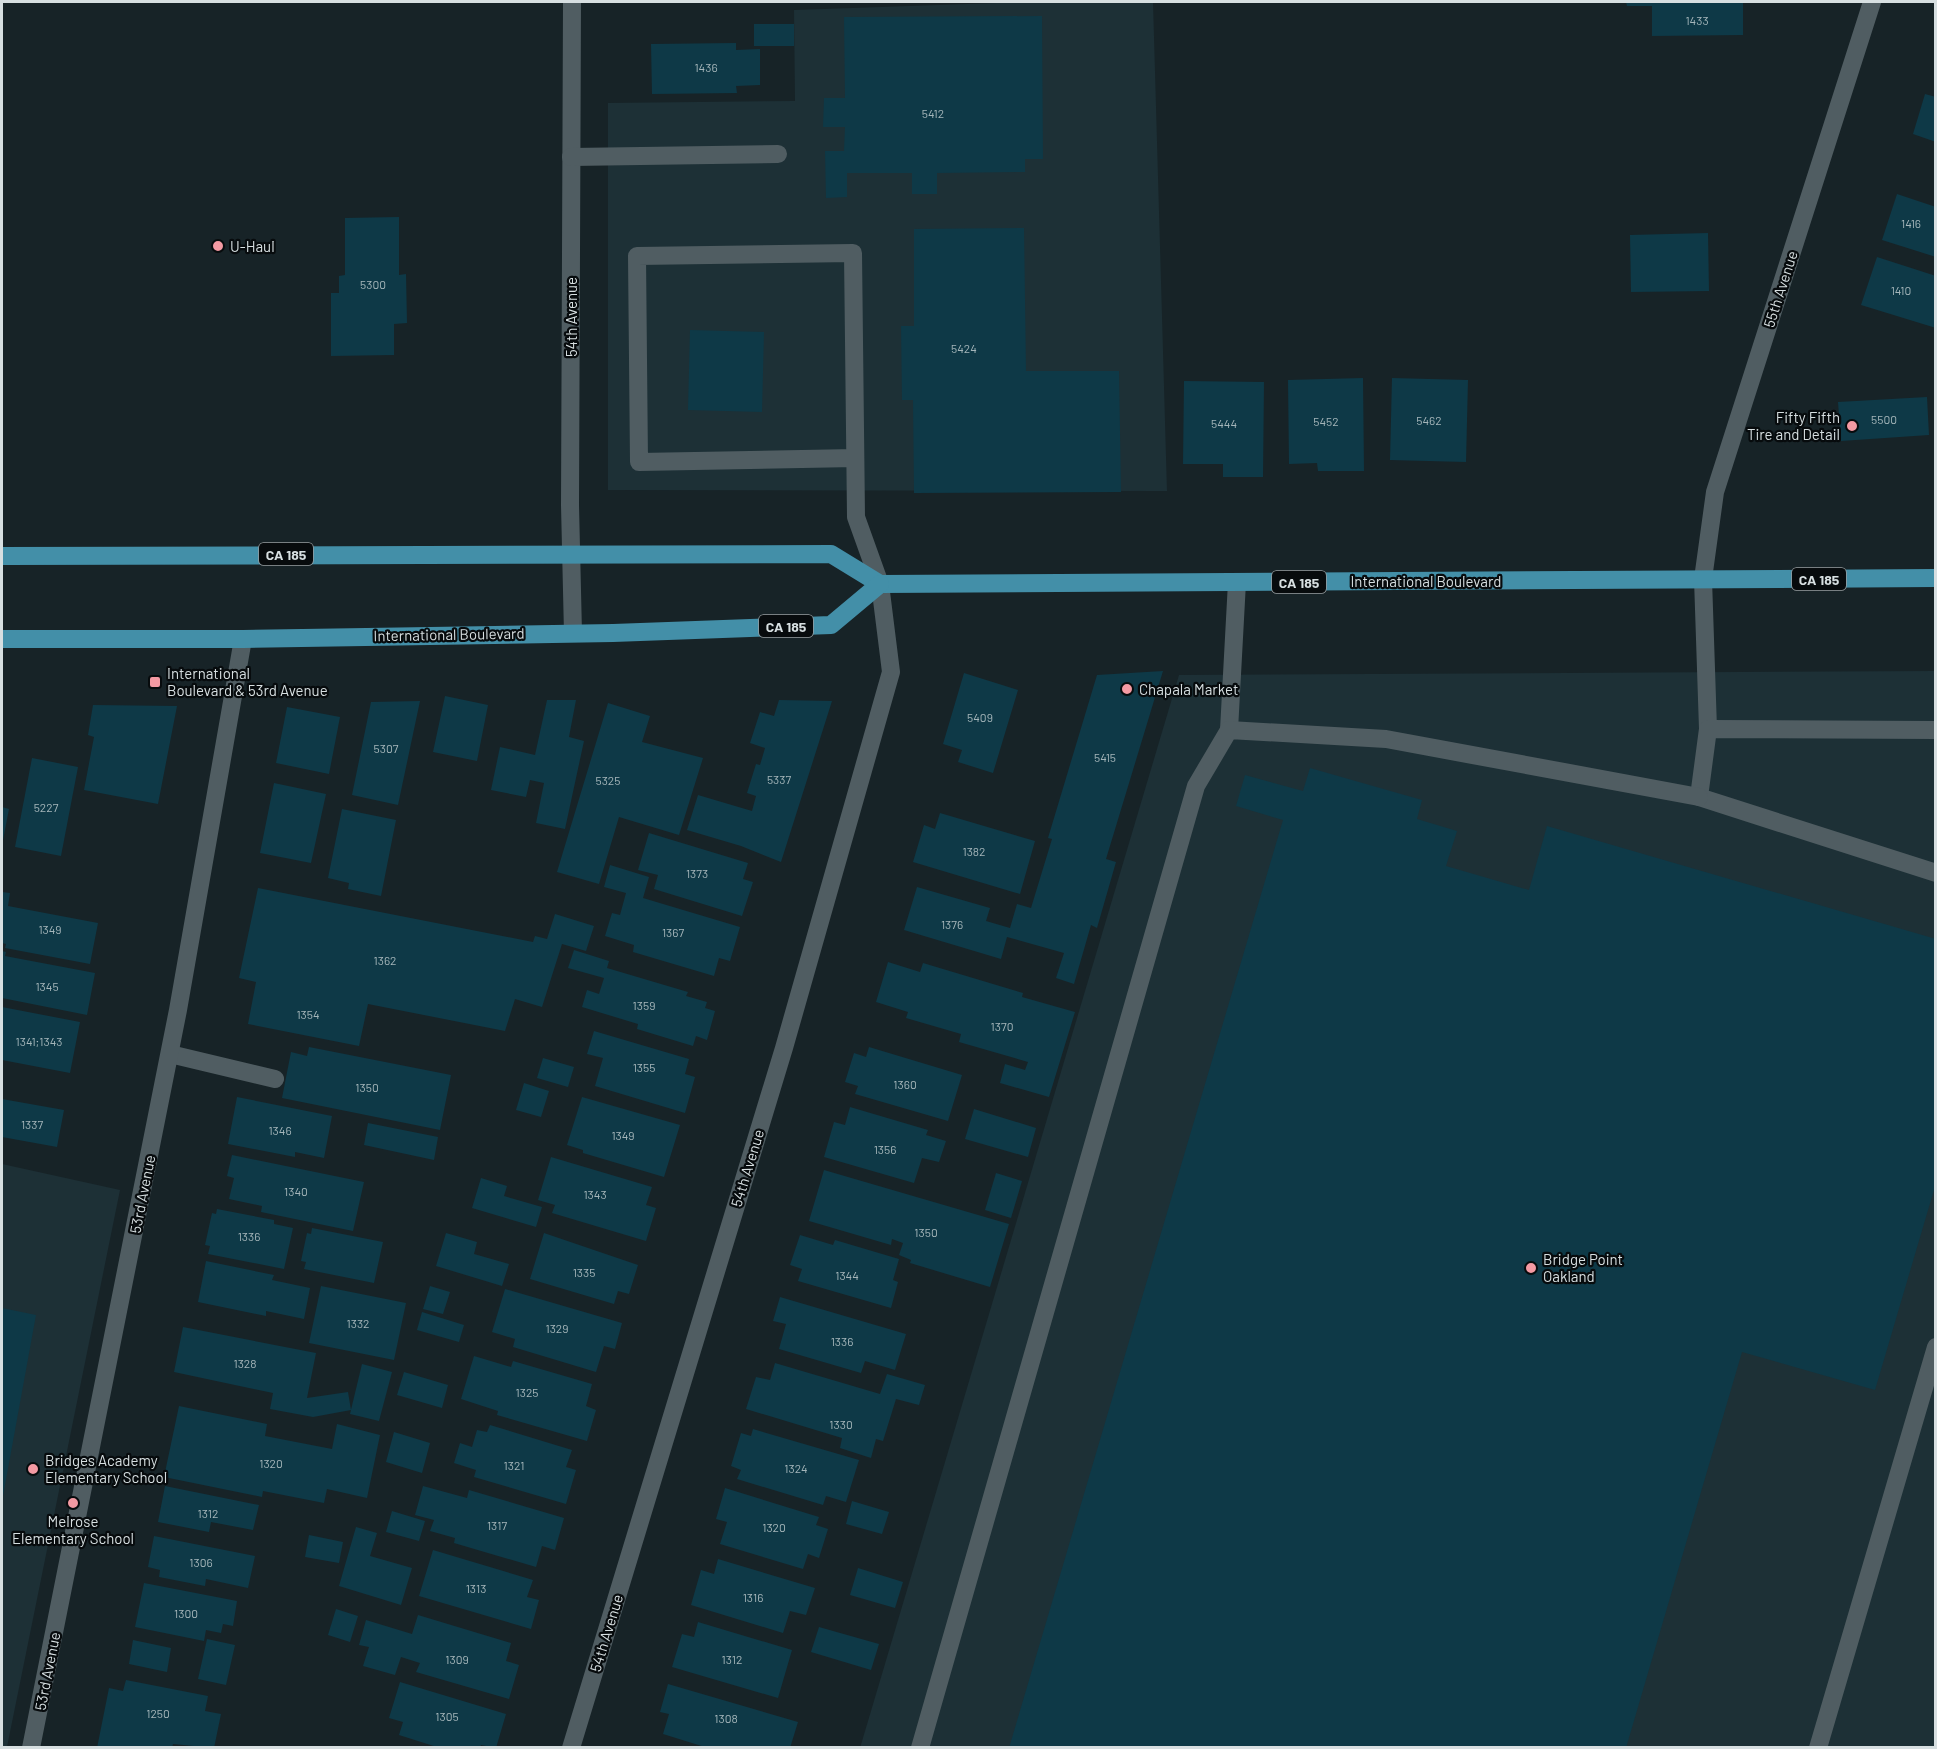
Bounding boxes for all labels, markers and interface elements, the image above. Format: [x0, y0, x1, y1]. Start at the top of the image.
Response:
house number: 1433 [1685, 13, 1709, 27]
house number: 1436 [694, 60, 718, 74]
house number: 5412 [922, 106, 944, 120]
house number: 1416 [1901, 216, 1921, 230]
place label: U-Haul [230, 237, 275, 255]
marker: U-Haul [211, 239, 225, 253]
street label: 55th Avenue [1759, 248, 1801, 330]
house number: 5300 [360, 277, 386, 291]
street label: 54th Avenue [562, 277, 580, 357]
house number: 1410 [1891, 283, 1911, 297]
house number: 5424 [951, 341, 977, 355]
place label: Fifty Fifth Tire and Detail [1747, 408, 1840, 443]
house number: 5500 [1871, 412, 1897, 426]
house number: 5462 [1416, 413, 1442, 427]
house number: 5452 [1313, 414, 1339, 428]
house number: 5444 [1211, 416, 1237, 430]
marker: Fifty Fifth Tire and Detail [1845, 419, 1859, 433]
road number: CA 185 [259, 543, 313, 565]
road number: CA 185 [1792, 568, 1846, 590]
road number: CA 185 [1272, 571, 1326, 593]
street label: International Boulevard [1350, 572, 1502, 590]
road number: CA 185 [759, 615, 813, 637]
street label: International Boulevard [373, 624, 525, 644]
place label: International Boulevard & 53rd Avenue [167, 664, 328, 699]
marker: International Boulevard & 53rd Avenue [148, 675, 162, 689]
place label: Chapala Market [1139, 680, 1238, 698]
marker: Chapala Market [1120, 682, 1134, 696]
house number: 5409 [967, 710, 993, 724]
house number: 5307 [374, 741, 399, 755]
house number: 5415 [1094, 750, 1116, 764]
house number: 5337 [767, 772, 791, 786]
house number: 5325 [596, 773, 620, 787]
house number: 5227 [34, 800, 59, 814]
house number: 1382 [962, 844, 986, 858]
house number: 1373 [686, 866, 708, 880]
house number: 1376 [941, 917, 963, 931]
house number: 1349 [38, 922, 62, 936]
house number: 1367 [662, 925, 684, 939]
house number: 1362 [374, 953, 397, 967]
house number: 1345 [35, 979, 59, 993]
house number: 1359 [633, 998, 655, 1012]
house number: 1354 [296, 1007, 320, 1021]
house number: 1370 [991, 1019, 1013, 1033]
house number: 1341;1343 [16, 1034, 63, 1048]
house number: 1355 [633, 1060, 655, 1074]
house number: 1360 [893, 1077, 917, 1091]
house number: 1350 [355, 1080, 379, 1094]
house number: 1337 [21, 1117, 43, 1131]
house number: 1346 [268, 1123, 292, 1137]
street label: 54th Avenue [727, 1127, 767, 1209]
house number: 1349 [611, 1128, 635, 1142]
house number: 1356 [874, 1142, 896, 1156]
street label: 53rd Avenue [126, 1153, 158, 1235]
house number: 1340 [284, 1184, 308, 1198]
house number: 1343 [583, 1187, 607, 1201]
house number: 1350 [914, 1225, 938, 1239]
house number: 1336 [238, 1229, 260, 1243]
place label: Bridge Point Oakland [1543, 1250, 1623, 1285]
marker: Bridge Point Oakland [1524, 1261, 1538, 1275]
house number: 1335 [573, 1265, 595, 1279]
house number: 1344 [835, 1268, 859, 1282]
house number: 1332 [347, 1316, 370, 1330]
house number: 1329 [545, 1321, 569, 1335]
house number: 1336 [831, 1334, 853, 1348]
house number: 1328 [233, 1356, 257, 1370]
house number: 1325 [516, 1385, 538, 1399]
house number: 1330 [829, 1417, 853, 1431]
place label: Bridges Academy Elementary School [45, 1451, 167, 1486]
house number: 1320 [259, 1456, 283, 1470]
house number: 1321 [504, 1458, 524, 1472]
house number: 1324 [784, 1461, 808, 1475]
marker: Bridges Academy Elementary School [26, 1462, 40, 1476]
marker: Melrose Elementary School [66, 1496, 80, 1510]
house number: 1312 [198, 1506, 218, 1520]
place label: Melrose Elementary School [12, 1512, 134, 1547]
house number: 1317 [487, 1518, 507, 1532]
house number: 1320 [762, 1520, 786, 1534]
house number: 1306 [189, 1555, 213, 1569]
house number: 1313 [466, 1581, 486, 1595]
house number: 1316 [743, 1590, 763, 1604]
street label: 54th Avenue [586, 1592, 626, 1674]
house number: 1300 [174, 1606, 198, 1620]
street label: 53rd Avenue [31, 1630, 63, 1712]
house number: 1309 [445, 1652, 469, 1666]
house number: 1312 [722, 1652, 742, 1666]
house number: 1250 [146, 1706, 170, 1720]
house number: 1305 [435, 1709, 459, 1723]
house number: 1308 [714, 1711, 738, 1725]

